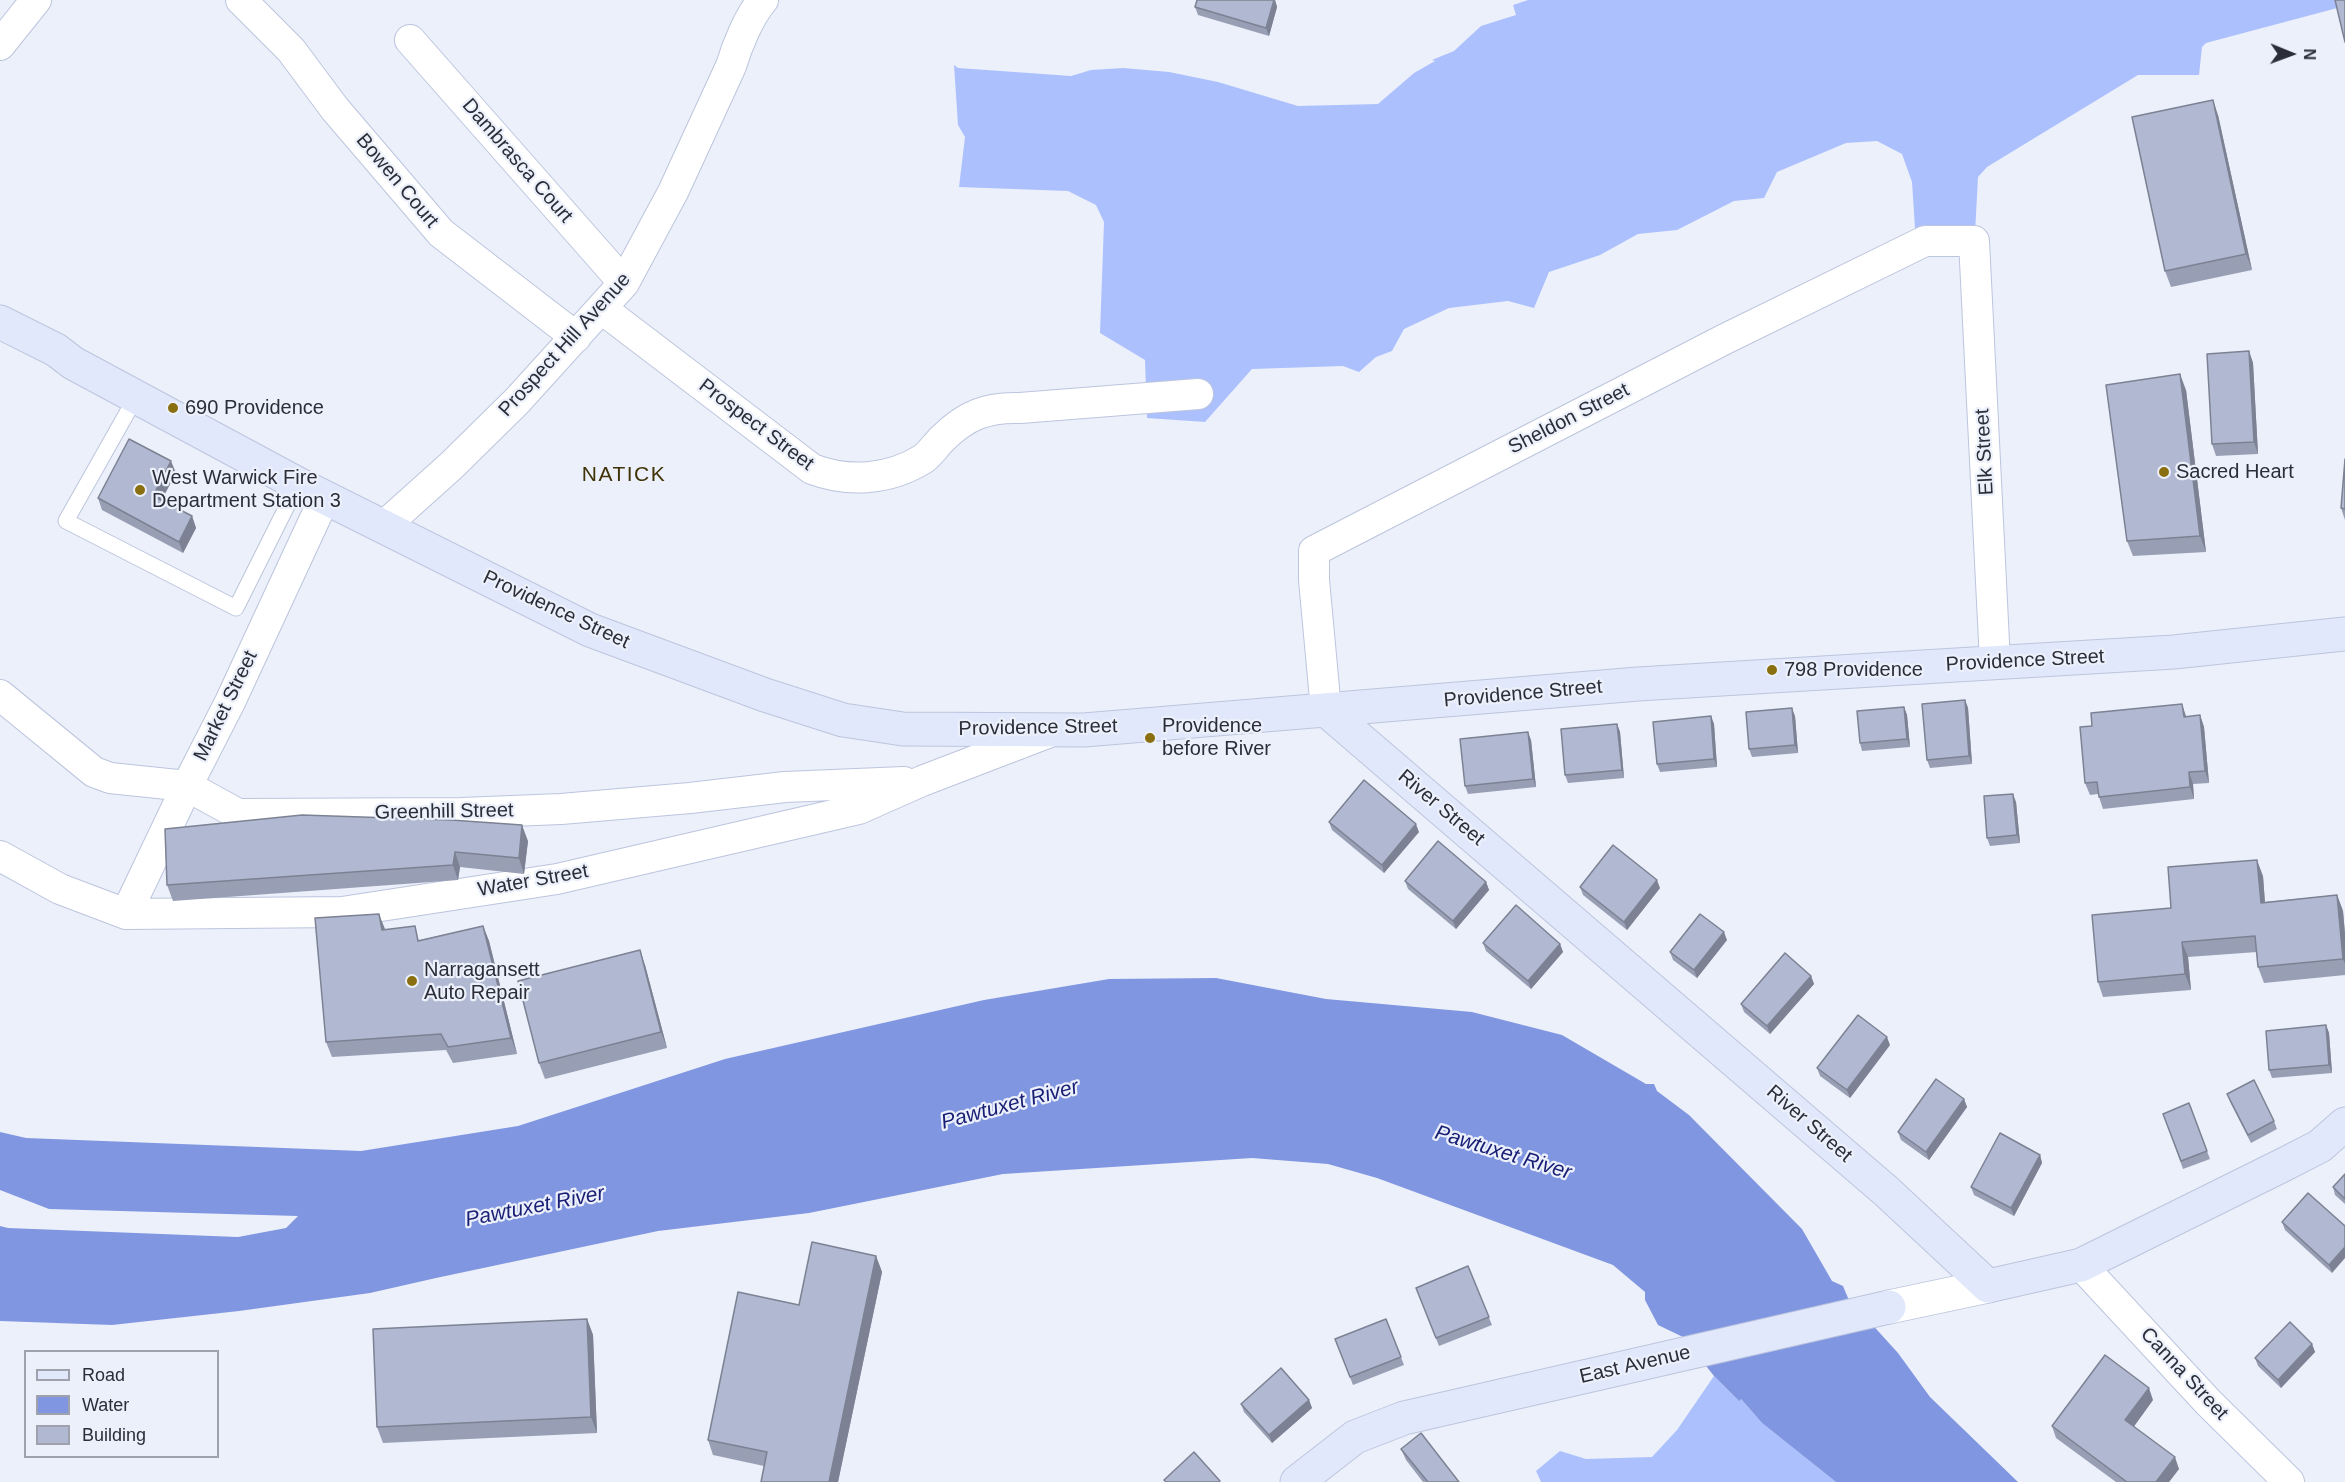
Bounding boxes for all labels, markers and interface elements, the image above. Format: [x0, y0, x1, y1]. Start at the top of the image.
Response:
north arrow [2261, 24, 2321, 84]
text: N [2301, 48, 2318, 60]
street label: Dambrasca Court [457, 94, 577, 228]
street label: Bowen Court [351, 129, 443, 233]
street label: Prospect Hill Avenue [494, 268, 636, 422]
street label: Prospect Street [694, 374, 818, 476]
street label: Sheldon Street [1505, 378, 1633, 460]
place label: 690 Providence [185, 396, 324, 420]
marker: 690 Providence [166, 401, 180, 415]
street label: Elk Street [1971, 408, 1999, 496]
place label: Sacred Heart [2176, 460, 2294, 484]
district label: NATICK [582, 462, 666, 488]
marker: Sacred Heart [2157, 465, 2171, 479]
place label: West Warwick Fire Department Station 3 [152, 466, 341, 513]
marker: West Warwick Fire Department Station 3 [133, 483, 147, 497]
street label: Providence Street [479, 566, 633, 654]
street label: Providence Street [1945, 645, 2105, 677]
street label: Market Street [189, 647, 263, 765]
place label: 798 Providence [1784, 658, 1923, 682]
marker: 798 Providence [1765, 663, 1779, 677]
street label: Providence Street [1443, 675, 1603, 713]
place label: Providence before River [1162, 714, 1271, 761]
street label: Providence Street [958, 715, 1118, 741]
marker: Providence before River [1143, 731, 1157, 745]
street label: River Street [1393, 765, 1489, 851]
street label: Greenhill Street [374, 799, 514, 825]
street label: Water Street [476, 860, 590, 902]
place label: Narragansett Auto Repair [424, 958, 540, 1005]
marker: Narragansett Auto Repair [405, 974, 419, 988]
water label: Pawtuxet River [939, 1075, 1081, 1135]
street label: River Street [1761, 1080, 1857, 1168]
water label: Pawtuxet River [1432, 1120, 1574, 1186]
water label: Pawtuxet River [463, 1181, 607, 1233]
street label: Canna Street [2135, 1323, 2233, 1425]
street label: East Avenue [1577, 1341, 1693, 1389]
legend [24, 1350, 219, 1458]
text: Road [82, 1365, 125, 1385]
text: Water [82, 1395, 129, 1415]
text: Building [82, 1425, 146, 1445]

